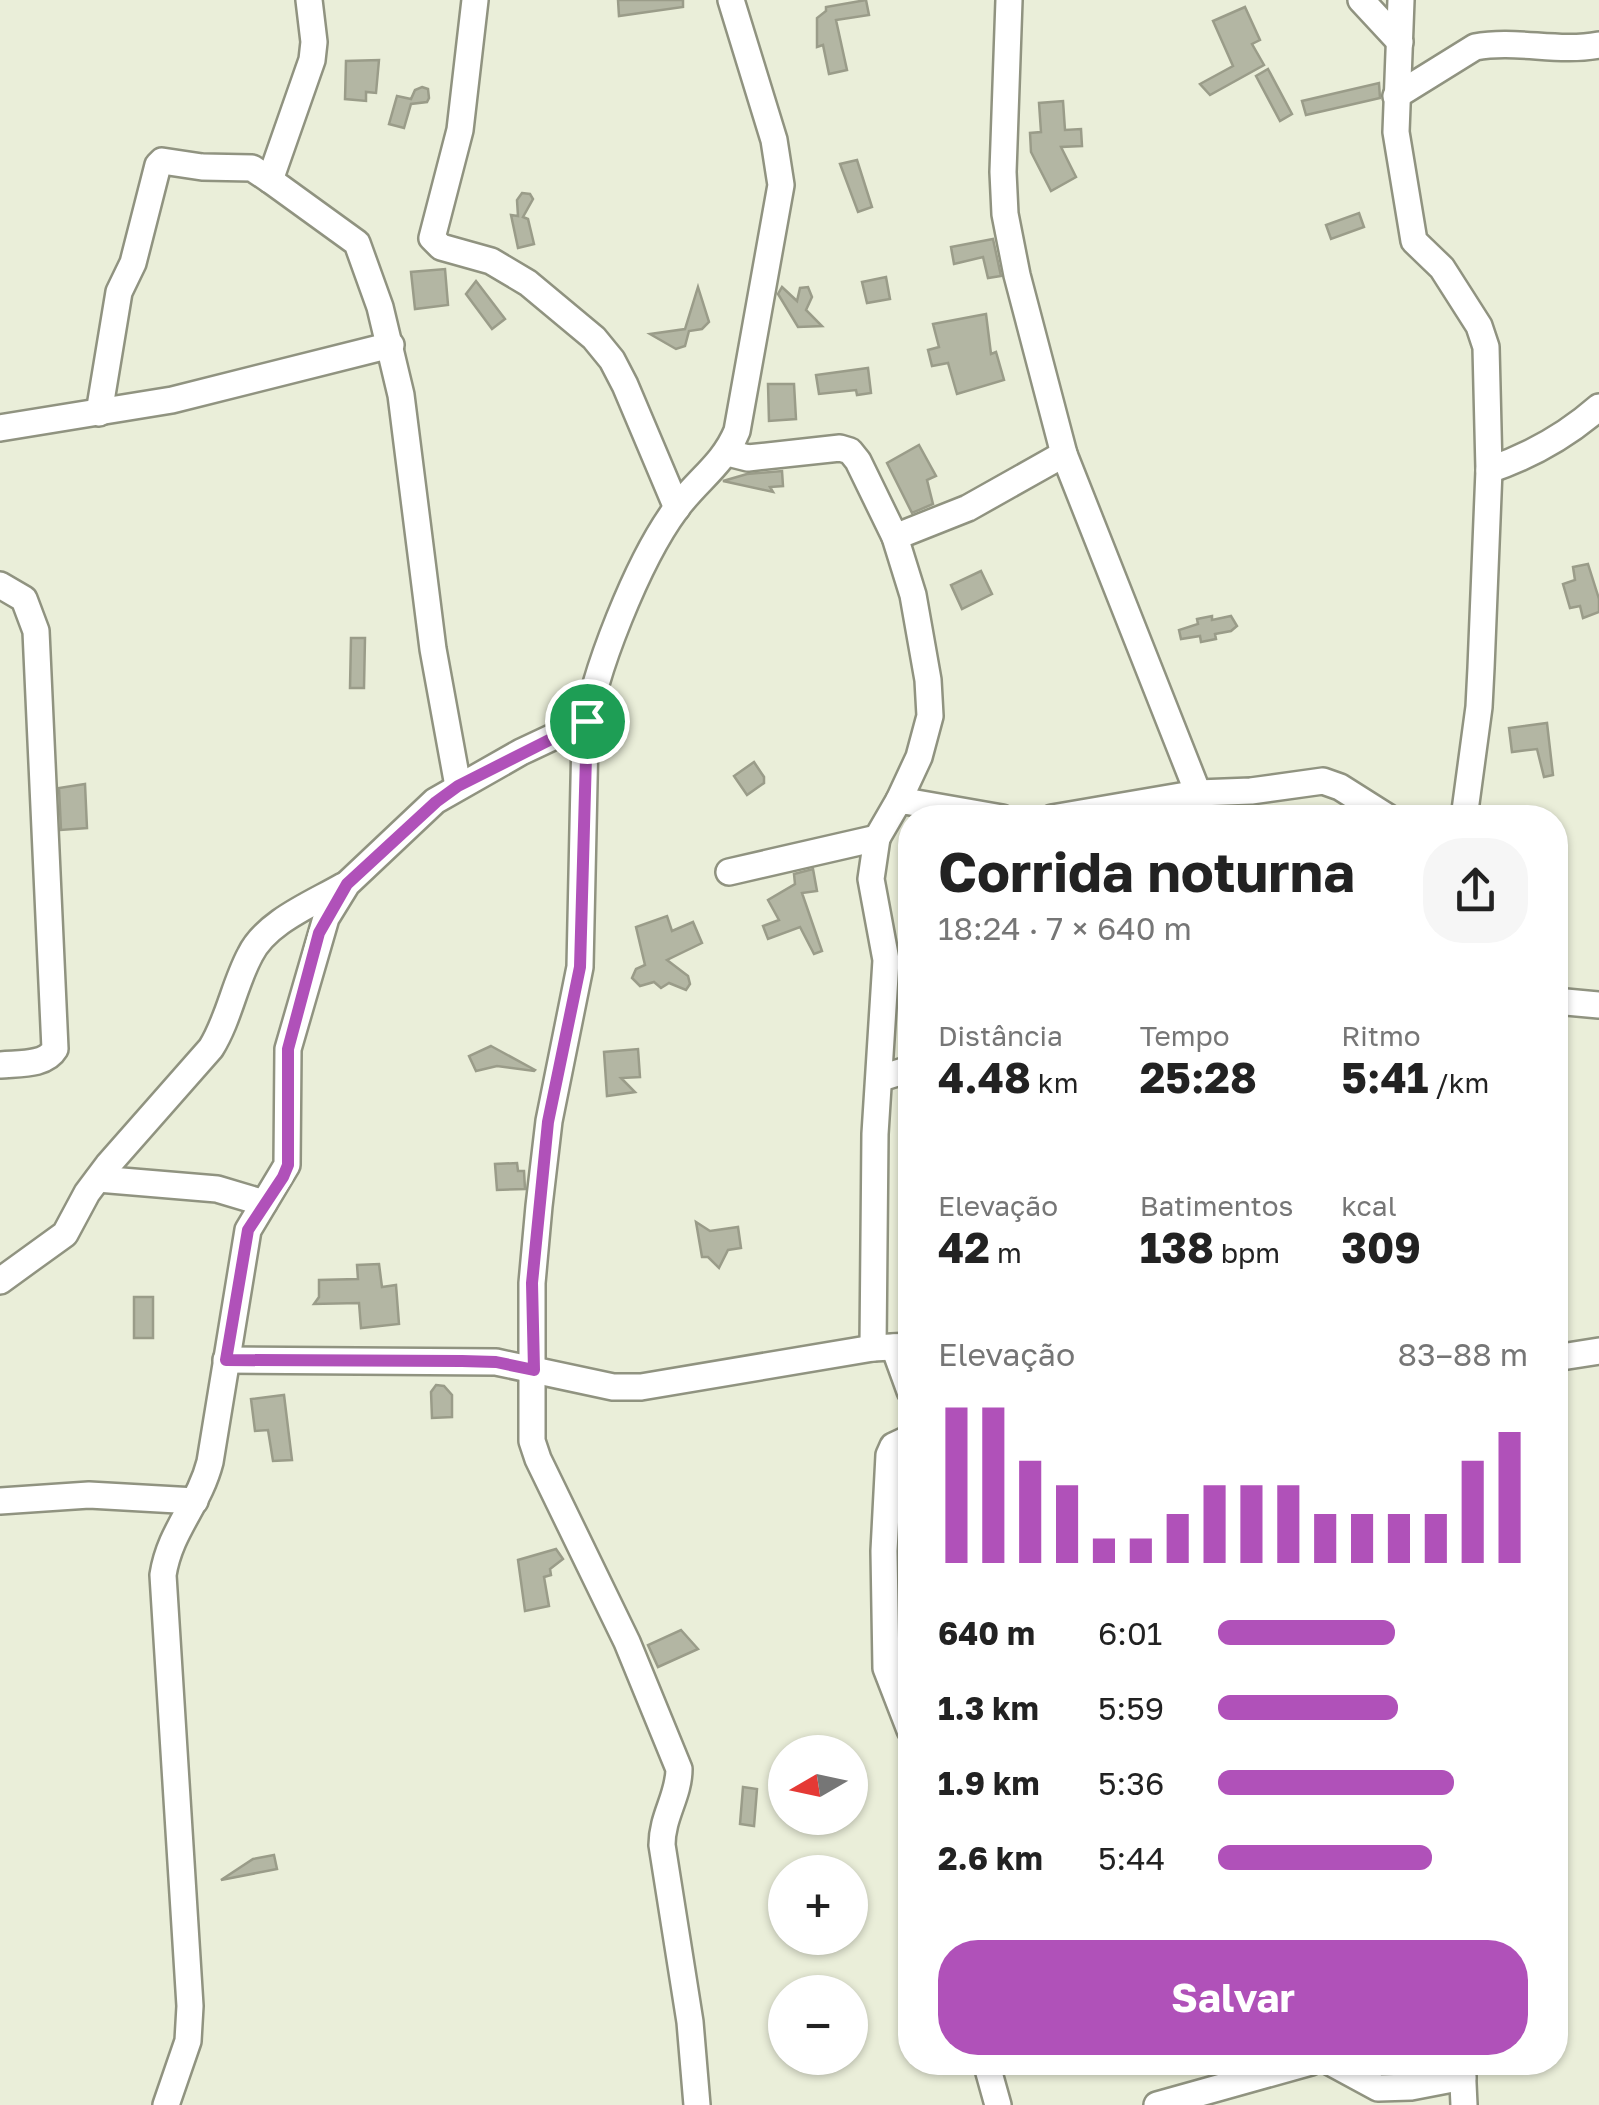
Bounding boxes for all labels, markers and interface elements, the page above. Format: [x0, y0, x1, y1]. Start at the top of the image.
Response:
pin [545, 679, 630, 764]
icon: arrive [560, 694, 615, 749]
text: Corrida noturna [938, 838, 1355, 904]
button: share [1423, 838, 1528, 943]
text: 18:24 · 7 × 640 m [938, 909, 1192, 947]
text: Distância [938, 1019, 1063, 1052]
text: Tempo [1140, 1019, 1230, 1052]
text: Ritmo [1341, 1019, 1421, 1052]
text: 4.48 [938, 1052, 1031, 1102]
text: 25:28 [1140, 1052, 1257, 1102]
text: 5:41 [1341, 1052, 1428, 1102]
text: km [1031, 1066, 1078, 1099]
text: /km [1428, 1066, 1489, 1099]
text: Elevação [938, 1189, 1058, 1222]
text: Batimentos [1140, 1189, 1293, 1222]
text: kcal [1341, 1189, 1397, 1222]
text: 42 [938, 1222, 990, 1272]
text: 138 [1140, 1222, 1214, 1272]
text: 309 [1341, 1222, 1421, 1272]
text: m [990, 1236, 1022, 1269]
text: bpm [1214, 1236, 1280, 1269]
text: Elevação [938, 1335, 1075, 1373]
text: 83–88 m [1397, 1335, 1528, 1373]
text: 640 m [938, 1614, 1035, 1652]
text: 6:01 [1098, 1614, 1162, 1652]
text: 1.3 km [938, 1689, 1039, 1727]
text: 5:59 [1098, 1689, 1164, 1727]
north arrow [768, 1735, 868, 1835]
map controls [768, 1735, 868, 2075]
text: 1.9 km [938, 1764, 1040, 1802]
text: 5:36 [1098, 1764, 1164, 1802]
text: 2.6 km [938, 1839, 1043, 1877]
text: 5:44 [1098, 1839, 1165, 1877]
button: + [768, 1855, 868, 1955]
button: Salvar [938, 1940, 1528, 2055]
button: − [768, 1975, 868, 2075]

